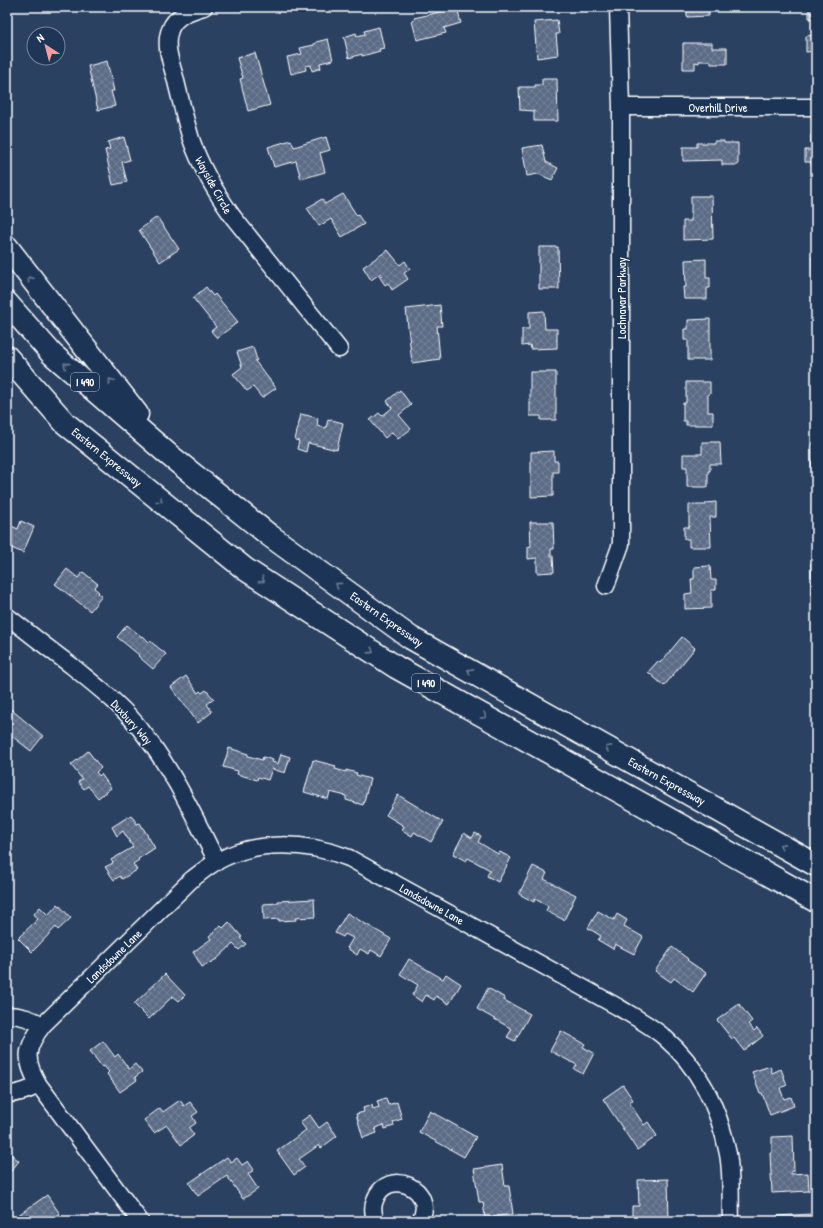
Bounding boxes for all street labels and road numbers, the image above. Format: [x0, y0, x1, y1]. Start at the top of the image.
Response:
street label: Overhill Drive [688, 99, 748, 116]
street label: Wayside Circle [191, 153, 237, 217]
street label: Lochnavar Parkway [613, 257, 630, 339]
road number: I 490 [71, 373, 99, 391]
street label: Eastern Expressway [68, 423, 146, 491]
street label: Eastern Expressway [347, 587, 427, 651]
road number: I 490 [412, 674, 440, 692]
street label: Duxbury Way [107, 696, 157, 748]
street label: Eastern Expressway [625, 753, 709, 809]
street label: Landsdowne Lane [397, 879, 467, 929]
street label: Landsdowne Lane [82, 925, 146, 987]

